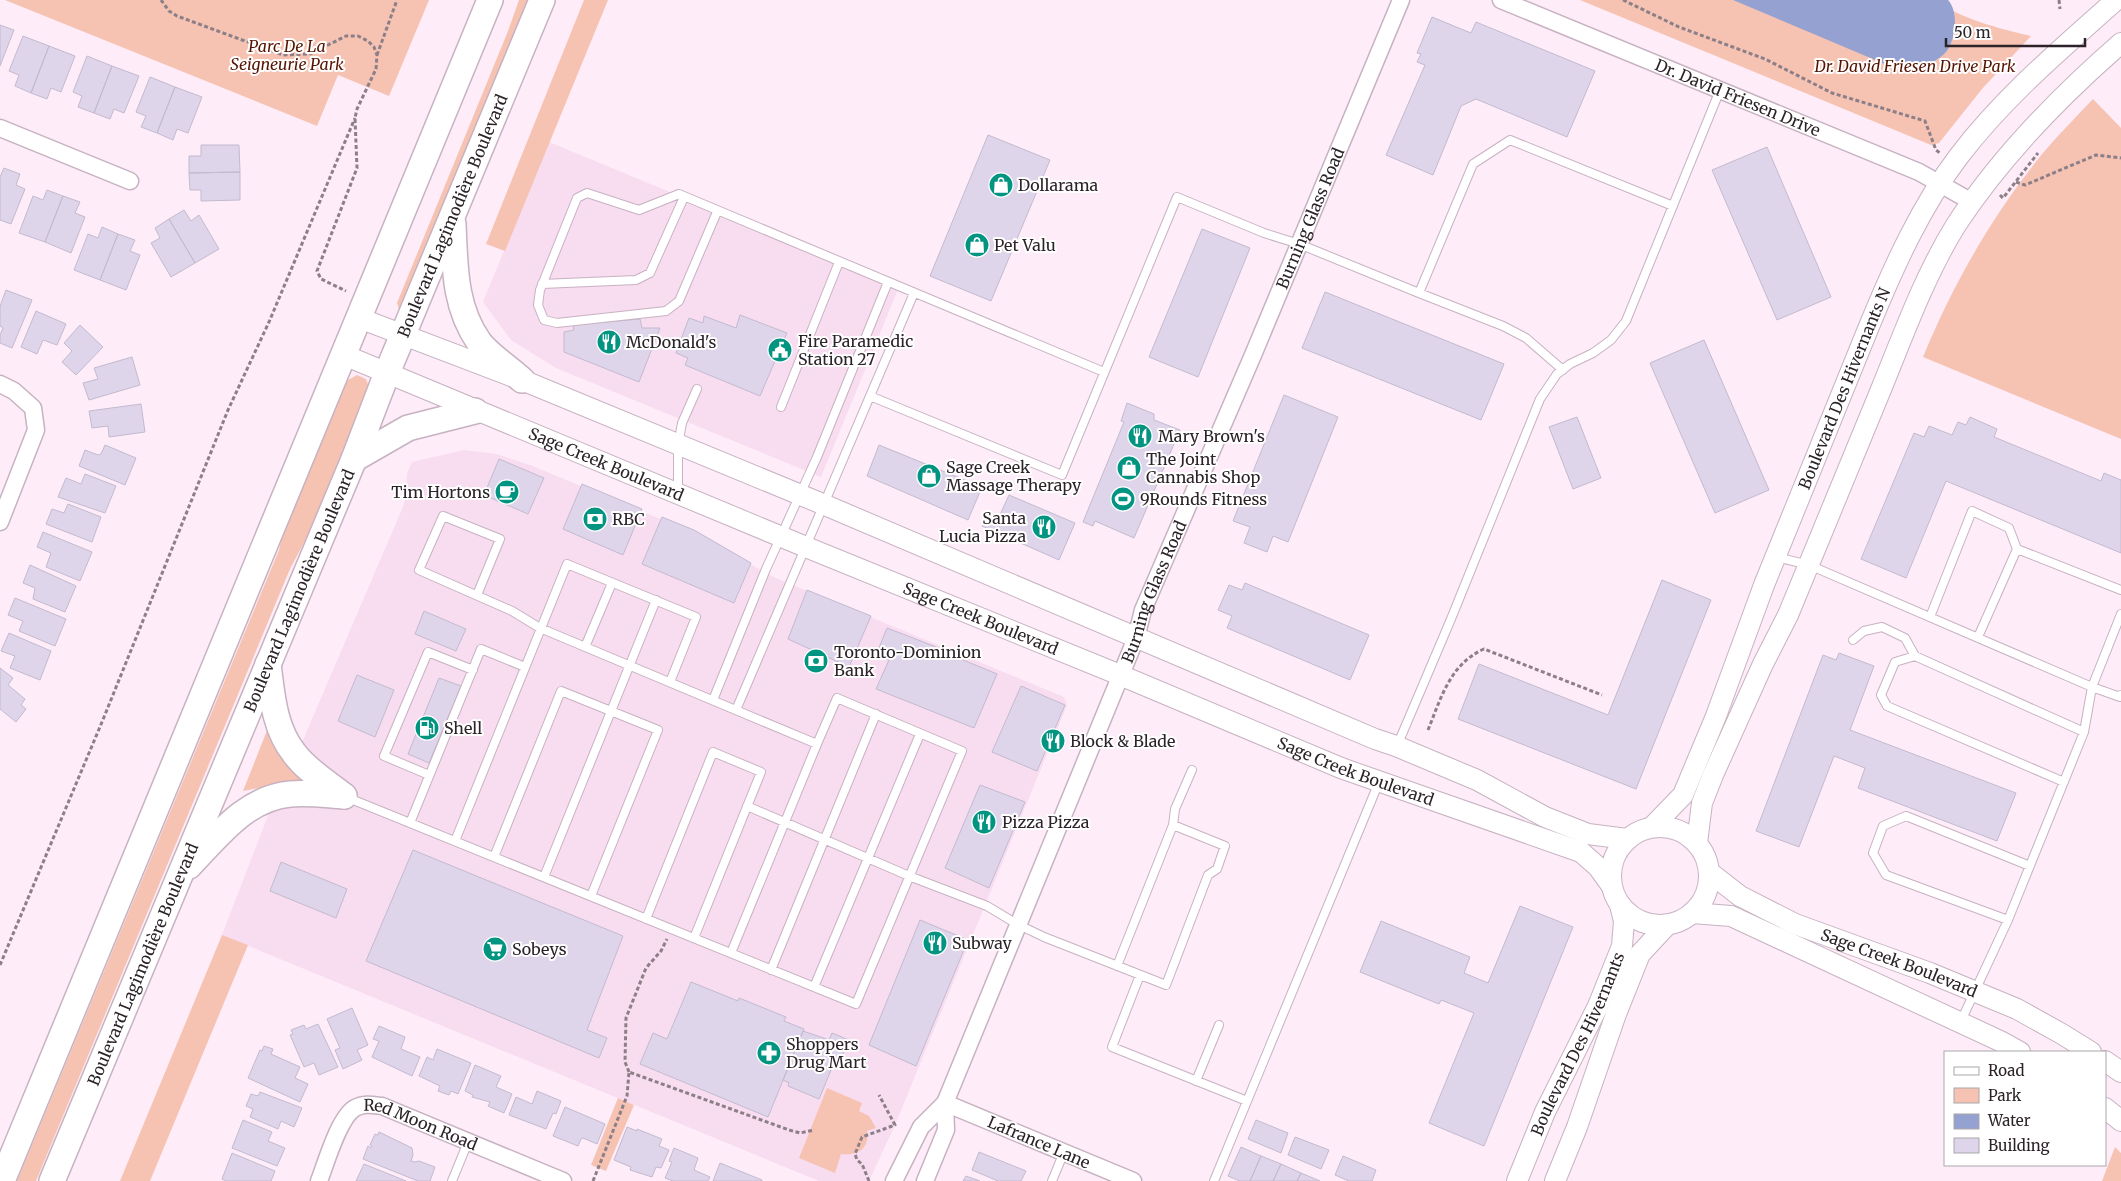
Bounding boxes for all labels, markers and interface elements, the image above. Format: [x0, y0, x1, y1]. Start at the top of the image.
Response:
scale bar [1946, 15, 2085, 47]
text: 50 m [1954, 23, 1991, 42]
park label: Parc De La Seigneurie Park [230, 36, 344, 74]
street label: Dr. David Friesen Drive [1652, 55, 1823, 140]
park label: Dr. David Friesen Drive Park [1813, 56, 2016, 76]
street label: Boulevard Lagimodière Boulevard [393, 91, 512, 340]
street label: Burning Glass Road [1272, 144, 1348, 292]
shop icon: Dollarama [988, 172, 1014, 198]
place label: Dollarama [1018, 175, 1099, 195]
shop icon: Pet Valu [964, 232, 990, 258]
place label: Pet Valu [994, 235, 1056, 255]
street label: Boulevard Des Hivernants N [1794, 284, 1895, 492]
restaurant icon: McDonald's [596, 329, 622, 355]
place label: Fire Paramedic Station 27 [798, 331, 913, 369]
place label: McDonald's [626, 332, 716, 352]
public building icon: Fire Paramedic Station 27 [767, 337, 793, 363]
street label: Sage Creek Boulevard [526, 423, 687, 505]
restaurant icon: Mary Brown's [1127, 423, 1153, 449]
place label: Mary Brown's [1158, 426, 1265, 446]
place label: The Joint Cannabis Shop [1146, 449, 1261, 487]
shop icon: The Joint Cannabis Shop [1116, 455, 1142, 481]
place label: Sage Creek Massage Therapy [946, 457, 1082, 495]
shop icon: Sage Creek Massage Therapy [916, 463, 942, 489]
street label: Boulevard Lagimodière Boulevard [239, 466, 359, 715]
cafe icon: Tim Hortons [494, 479, 520, 505]
place label: Tim Hortons [391, 482, 490, 502]
sports icon: 9Rounds Fitness [1110, 486, 1136, 512]
place label: 9Rounds Fitness [1140, 489, 1267, 509]
bank icon: RBC [582, 506, 608, 532]
place label: Santa Lucia Pizza [939, 508, 1026, 546]
place label: RBC [612, 509, 645, 529]
restaurant icon: Santa Lucia Pizza [1031, 514, 1057, 540]
street label: Burning Glass Road [1117, 517, 1191, 666]
street label: Sage Creek Boulevard [900, 578, 1062, 659]
place label: Toronto-Dominion Bank [834, 642, 982, 680]
bank icon: Toronto-Dominion Bank [803, 648, 829, 674]
fuel station icon: Shell [414, 715, 440, 741]
place label: Shell [444, 718, 482, 738]
restaurant icon: Block & Blade [1040, 728, 1066, 754]
place label: Block & Blade [1070, 731, 1175, 751]
street label: Sage Creek Boulevard [1274, 732, 1437, 810]
restaurant icon: Pizza Pizza [971, 809, 997, 835]
place label: Pizza Pizza [1002, 812, 1090, 832]
street label: Boulevard Lagimodière Boulevard [83, 840, 202, 1089]
street label: Sage Creek Boulevard [1818, 924, 1981, 1002]
restaurant icon: Subway [922, 930, 948, 956]
place label: Subway [952, 933, 1012, 953]
supermarket icon: Sobeys [482, 936, 508, 962]
place label: Sobeys [512, 939, 567, 959]
street label: Boulevard Des Hivernants [1527, 949, 1629, 1138]
place label: Shoppers Drug Mart [786, 1034, 867, 1072]
pharmacy icon: Shoppers Drug Mart [756, 1040, 782, 1066]
legend [1944, 1051, 2106, 1166]
text: Road [1988, 1061, 2024, 1080]
text: Park [1988, 1086, 2022, 1105]
street label: Red Moon Road [363, 1095, 481, 1155]
street label: Lafrance Lane [985, 1111, 1093, 1173]
text: Water [1987, 1111, 2031, 1130]
text: Building [1988, 1136, 2050, 1155]

